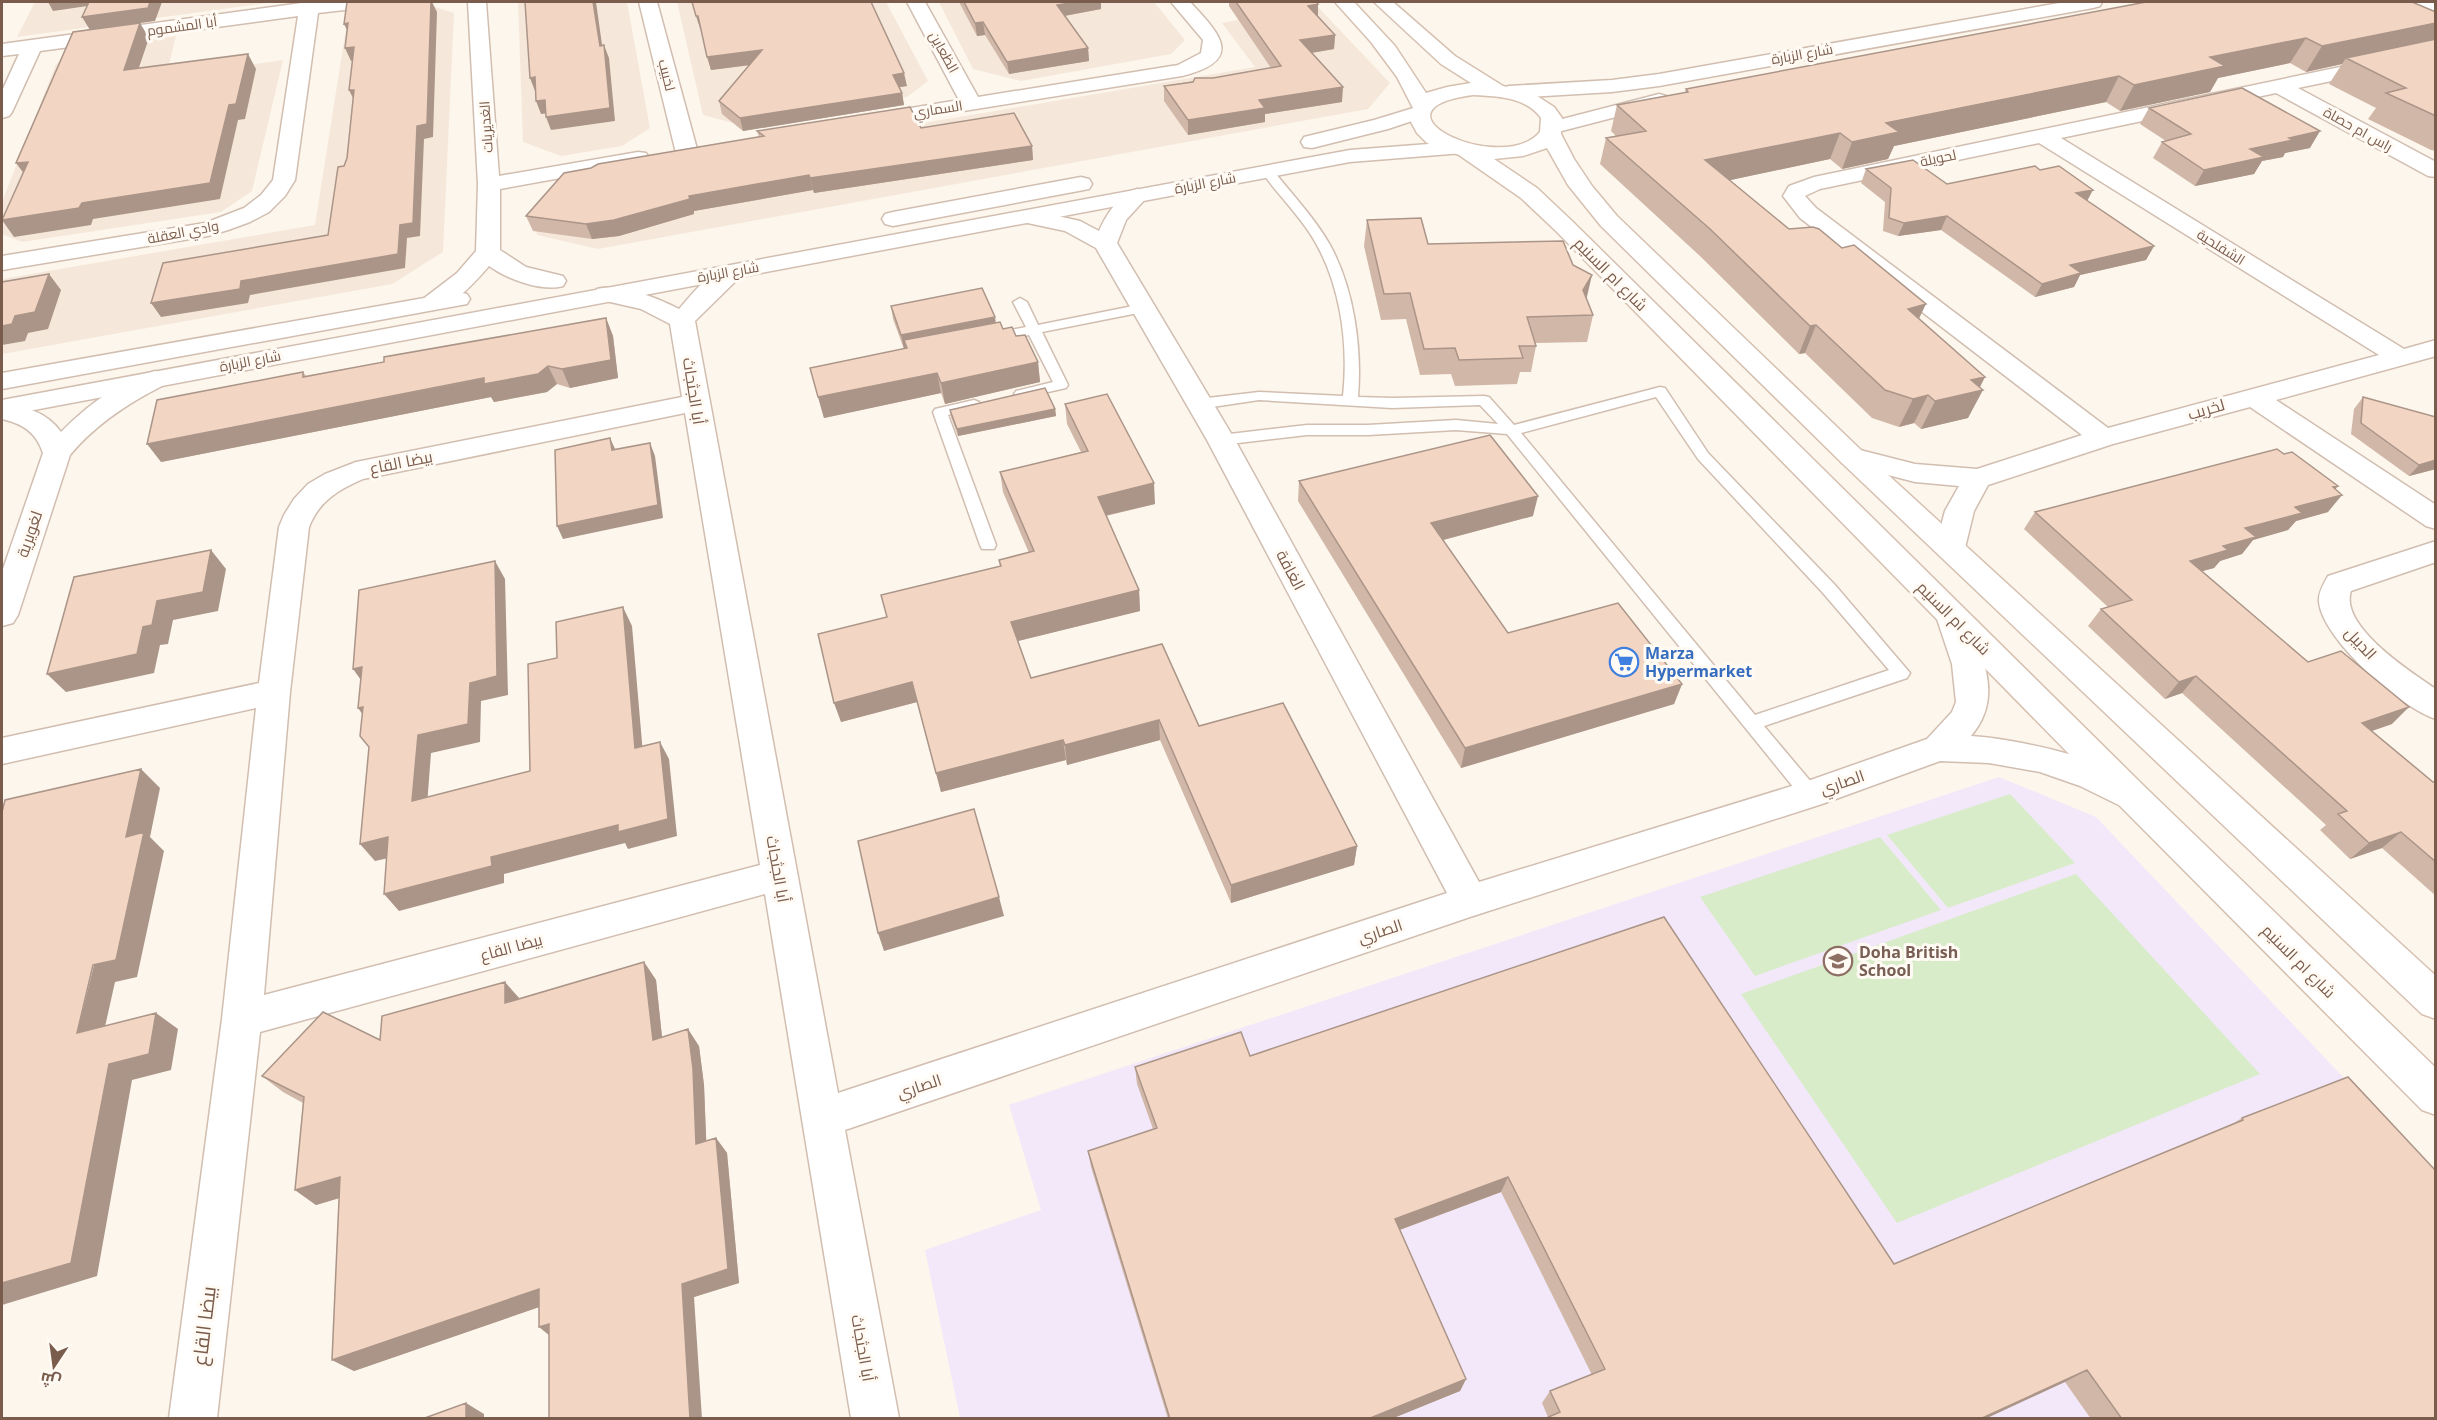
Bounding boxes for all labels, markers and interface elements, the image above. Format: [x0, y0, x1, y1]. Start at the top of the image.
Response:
street label: أبا المشموم [146, 11, 219, 41]
street label: الظعاين [925, 28, 964, 76]
street label: شارع الزبارة [1770, 39, 1834, 68]
street label: لخبيب [654, 57, 681, 93]
street label: السماري [912, 95, 964, 125]
street label: الغديريات [474, 100, 497, 154]
street label: راس ام حصاة [2320, 102, 2396, 156]
street label: لحويلة [1918, 144, 1958, 171]
street label: شارع الزبارة [1173, 167, 1237, 198]
street label: وادي العقلة [146, 215, 221, 251]
street label: الشفلحية [2194, 224, 2249, 269]
street label: شارع ام السنيم [1569, 232, 1653, 316]
street label: شارع الزبارة [696, 257, 760, 286]
street label: شارع الزبارة [218, 345, 282, 376]
street label: أبا الجثجاث [678, 356, 710, 426]
street label: لخريب [2185, 393, 2227, 425]
street label: بيضا القاع [367, 445, 435, 480]
street label: لغويرية [11, 508, 47, 560]
street label: الغافة [1271, 546, 1311, 594]
street label: شارع ام السنيم [1912, 576, 1996, 660]
street label: الديبل [2340, 622, 2382, 664]
place label: Marza Hypermarket [1645, 642, 1752, 682]
supermarket icon: Marza Hypermarket [1608, 646, 1640, 678]
street label: الصاري [1817, 764, 1868, 803]
street label: أبا الجثجاث [761, 834, 795, 904]
street label: الصاري [1355, 913, 1406, 951]
street label: شارع ام السنيم [2257, 919, 2341, 1003]
street label: بيضا القاع [477, 928, 545, 967]
place label: Doha British School [1859, 941, 1958, 981]
school or university icon: Doha British School [1822, 945, 1854, 977]
street label: الصاري [894, 1068, 945, 1106]
street label: بيضا القاع [185, 1285, 223, 1367]
street label: أبا الجثجاث [846, 1313, 880, 1383]
north arrow [24, 1336, 84, 1396]
text: ش [38, 1368, 63, 1394]

